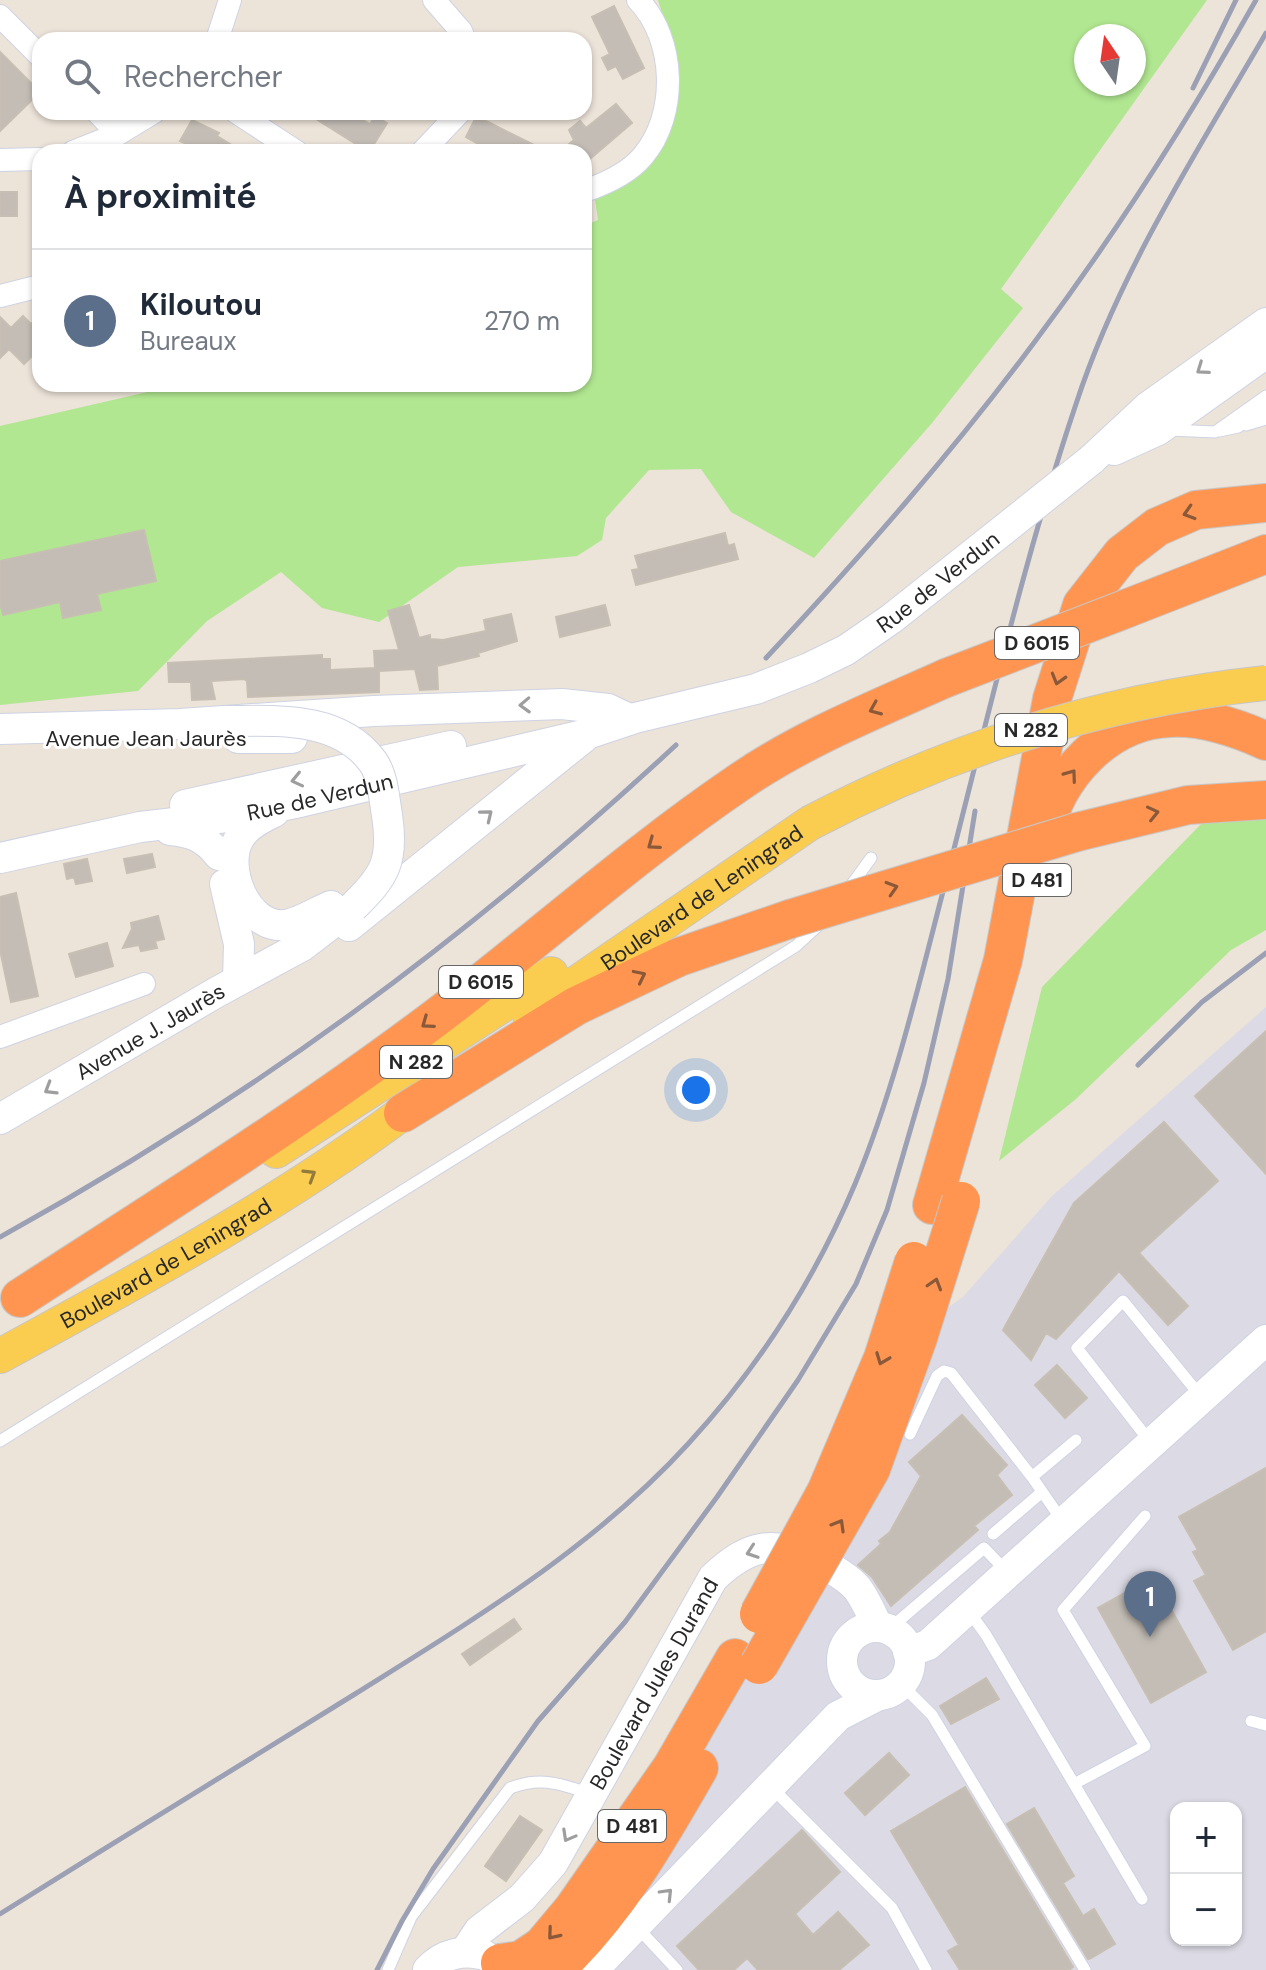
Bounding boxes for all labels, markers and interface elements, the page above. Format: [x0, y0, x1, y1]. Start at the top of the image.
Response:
north arrow [1074, 24, 1146, 96]
search box [32, 32, 592, 120]
icon: search [60, 54, 104, 98]
text: Rechercher [124, 57, 283, 96]
text: À proximité [64, 174, 257, 219]
text: Kiloutou [140, 285, 262, 324]
text: 1 [85, 304, 95, 338]
text: 270 m [484, 304, 560, 338]
text: Bureaux [140, 324, 236, 358]
one-way arrow [1197, 359, 1211, 373]
one-way arrow [1183, 504, 1196, 520]
street label: Rue de Verdun [871, 525, 1005, 640]
road number: D 6015 [995, 627, 1079, 659]
one-way arrow [1051, 672, 1067, 685]
one-way arrow [518, 697, 531, 714]
one-way arrow [869, 700, 883, 716]
road number: N 282 [995, 714, 1067, 746]
street label: Avenue Jean Jaurès [45, 724, 247, 753]
street label: Rue de Verdun [244, 766, 396, 828]
one-way arrow [1061, 769, 1076, 784]
one-way arrow [291, 771, 304, 788]
one-way arrow [1146, 805, 1159, 822]
one-way arrow [478, 811, 493, 825]
street label: Boulevard de Leningrad [595, 818, 809, 977]
one-way arrow [648, 835, 662, 849]
road number: D 481 [1003, 864, 1071, 896]
one-way arrow [884, 881, 898, 897]
road number: D 6015 [439, 966, 523, 998]
one-way arrow [631, 970, 646, 986]
street label: Avenue J. Jaurès [70, 976, 230, 1087]
one-way arrow [422, 1013, 436, 1028]
road number: N 282 [380, 1046, 452, 1078]
your location [676, 1070, 716, 1110]
one-way arrow [44, 1079, 59, 1094]
one-way arrow [301, 1170, 316, 1185]
street label: Boulevard de Leningrad [55, 1191, 277, 1335]
one-way arrow [925, 1277, 941, 1291]
one-way arrow [875, 1351, 892, 1365]
one-way arrow [829, 1519, 845, 1533]
one-way arrow [746, 1542, 760, 1558]
pin: 1 [1124, 1571, 1176, 1637]
street label: Boulevard Jules Durand [583, 1573, 725, 1795]
map controls [1170, 1802, 1242, 1946]
button: + [1170, 1802, 1242, 1874]
road number: D 481 [598, 1810, 666, 1842]
one-way arrow [562, 1827, 578, 1842]
button: − [1170, 1874, 1242, 1946]
one-way arrow [658, 1889, 672, 1903]
one-way arrow [548, 1924, 563, 1939]

